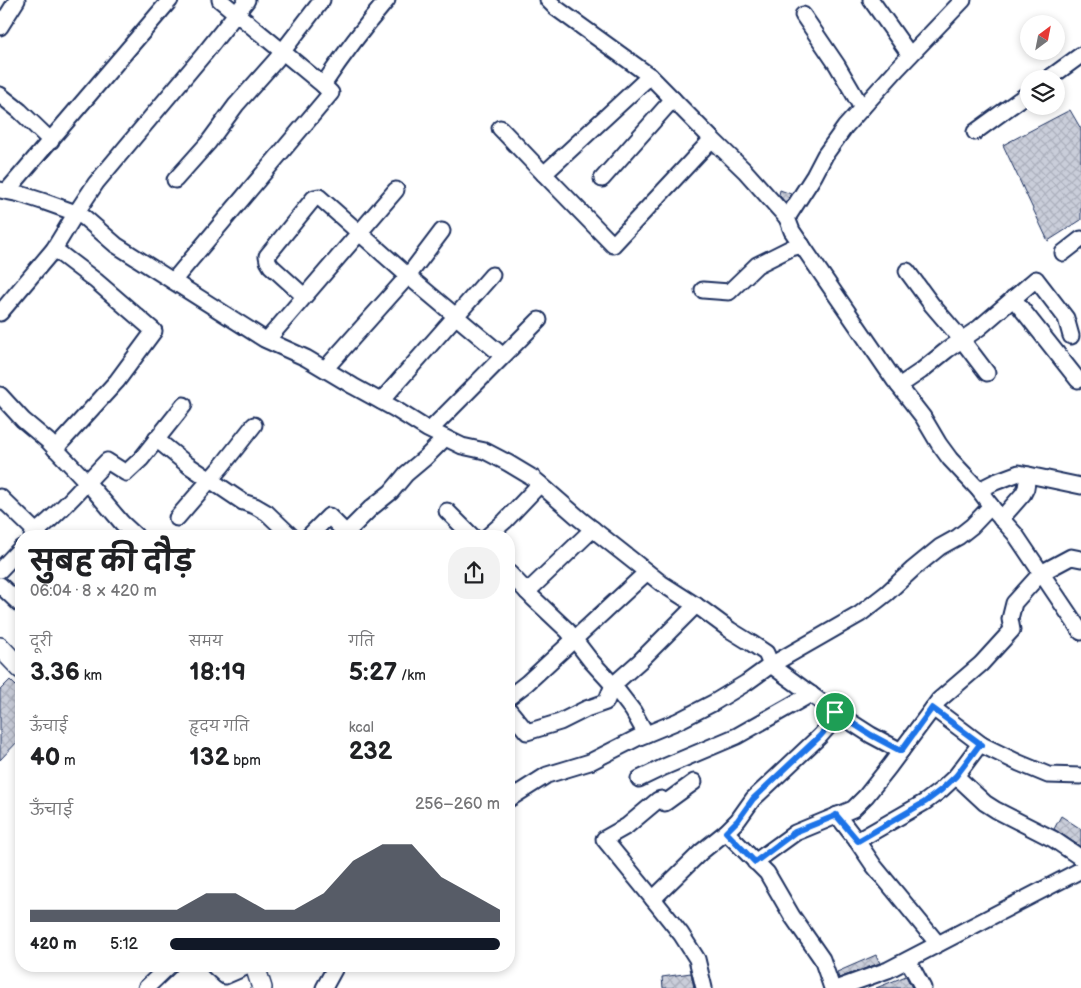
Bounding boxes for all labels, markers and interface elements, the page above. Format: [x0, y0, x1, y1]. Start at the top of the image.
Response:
north arrow [1020, 15, 1065, 60]
map controls [1020, 15, 1065, 115]
button: layers [1020, 70, 1065, 115]
text: सुबह की दौड़ [30, 546, 193, 579]
button: share [448, 547, 500, 599]
text: 06:04 · 8 × 420 m [30, 582, 157, 601]
text: दूरी [30, 633, 52, 650]
text: समय [189, 633, 223, 650]
text: गति [349, 633, 374, 650]
text: 3.36 [30, 657, 80, 688]
text: 18:19 [189, 657, 246, 688]
text: 5:27 [349, 657, 397, 688]
text: km [80, 667, 102, 684]
text: /km [397, 667, 426, 684]
pin [814, 691, 856, 733]
icon: arrive [821, 698, 849, 726]
text: ऊँचाई [30, 718, 68, 735]
text: हृदय गति [189, 718, 249, 735]
text: kcal [349, 719, 374, 736]
text: 232 [349, 736, 393, 767]
text: 40 [30, 742, 60, 773]
text: 132 [189, 742, 229, 773]
text: m [60, 752, 76, 769]
text: bpm [229, 752, 261, 769]
text: 256–260 m [415, 795, 500, 814]
text: ऊँचाई [30, 801, 73, 820]
text: 420 m [30, 935, 77, 954]
text: 5:12 [110, 935, 138, 954]

